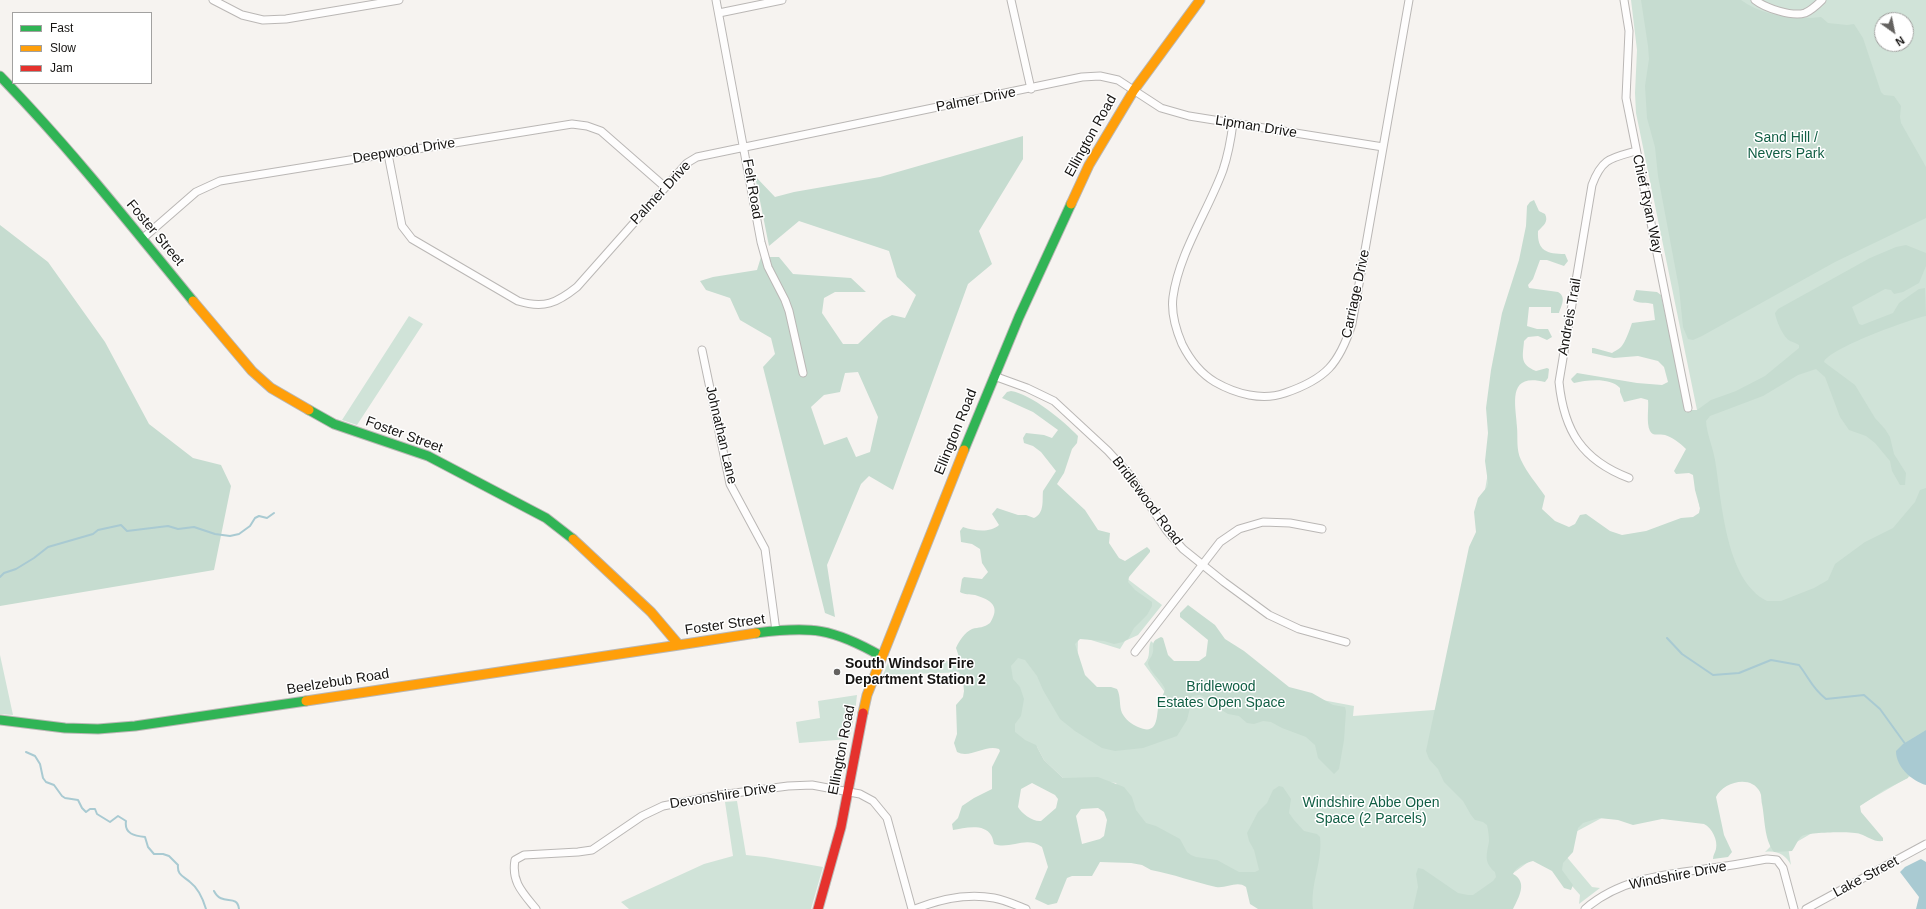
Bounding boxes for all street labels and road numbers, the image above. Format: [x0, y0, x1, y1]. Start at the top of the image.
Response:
street label: Palmer Drive [935, 84, 1017, 116]
street label: Ellington Road [1062, 92, 1120, 180]
street label: Lipman Drive [1214, 112, 1298, 142]
street label: Deepwood Drive [352, 135, 456, 167]
street label: Chief Ryan Way [1628, 153, 1666, 255]
street label: Palmer Drive [627, 158, 695, 228]
street label: Felt Road [738, 158, 766, 220]
street label: Foster Street [123, 197, 187, 269]
street label: Carriage Drive [1338, 248, 1374, 340]
street label: Andreis Trail [1555, 277, 1585, 357]
street label: Johnathan Lane [702, 384, 740, 486]
street label: Ellington Road [931, 387, 981, 477]
street label: Foster Street [363, 413, 445, 457]
street label: Bridlewood Road [1108, 453, 1186, 549]
street label: Foster Street [684, 611, 766, 639]
street label: Beelzebub Road [286, 666, 390, 698]
street label: Ellington Road [825, 704, 859, 796]
street label: Devonshire Drive [669, 779, 777, 813]
street label: Lake Street [1830, 853, 1902, 901]
street label: Windshire Drive [1628, 858, 1728, 894]

